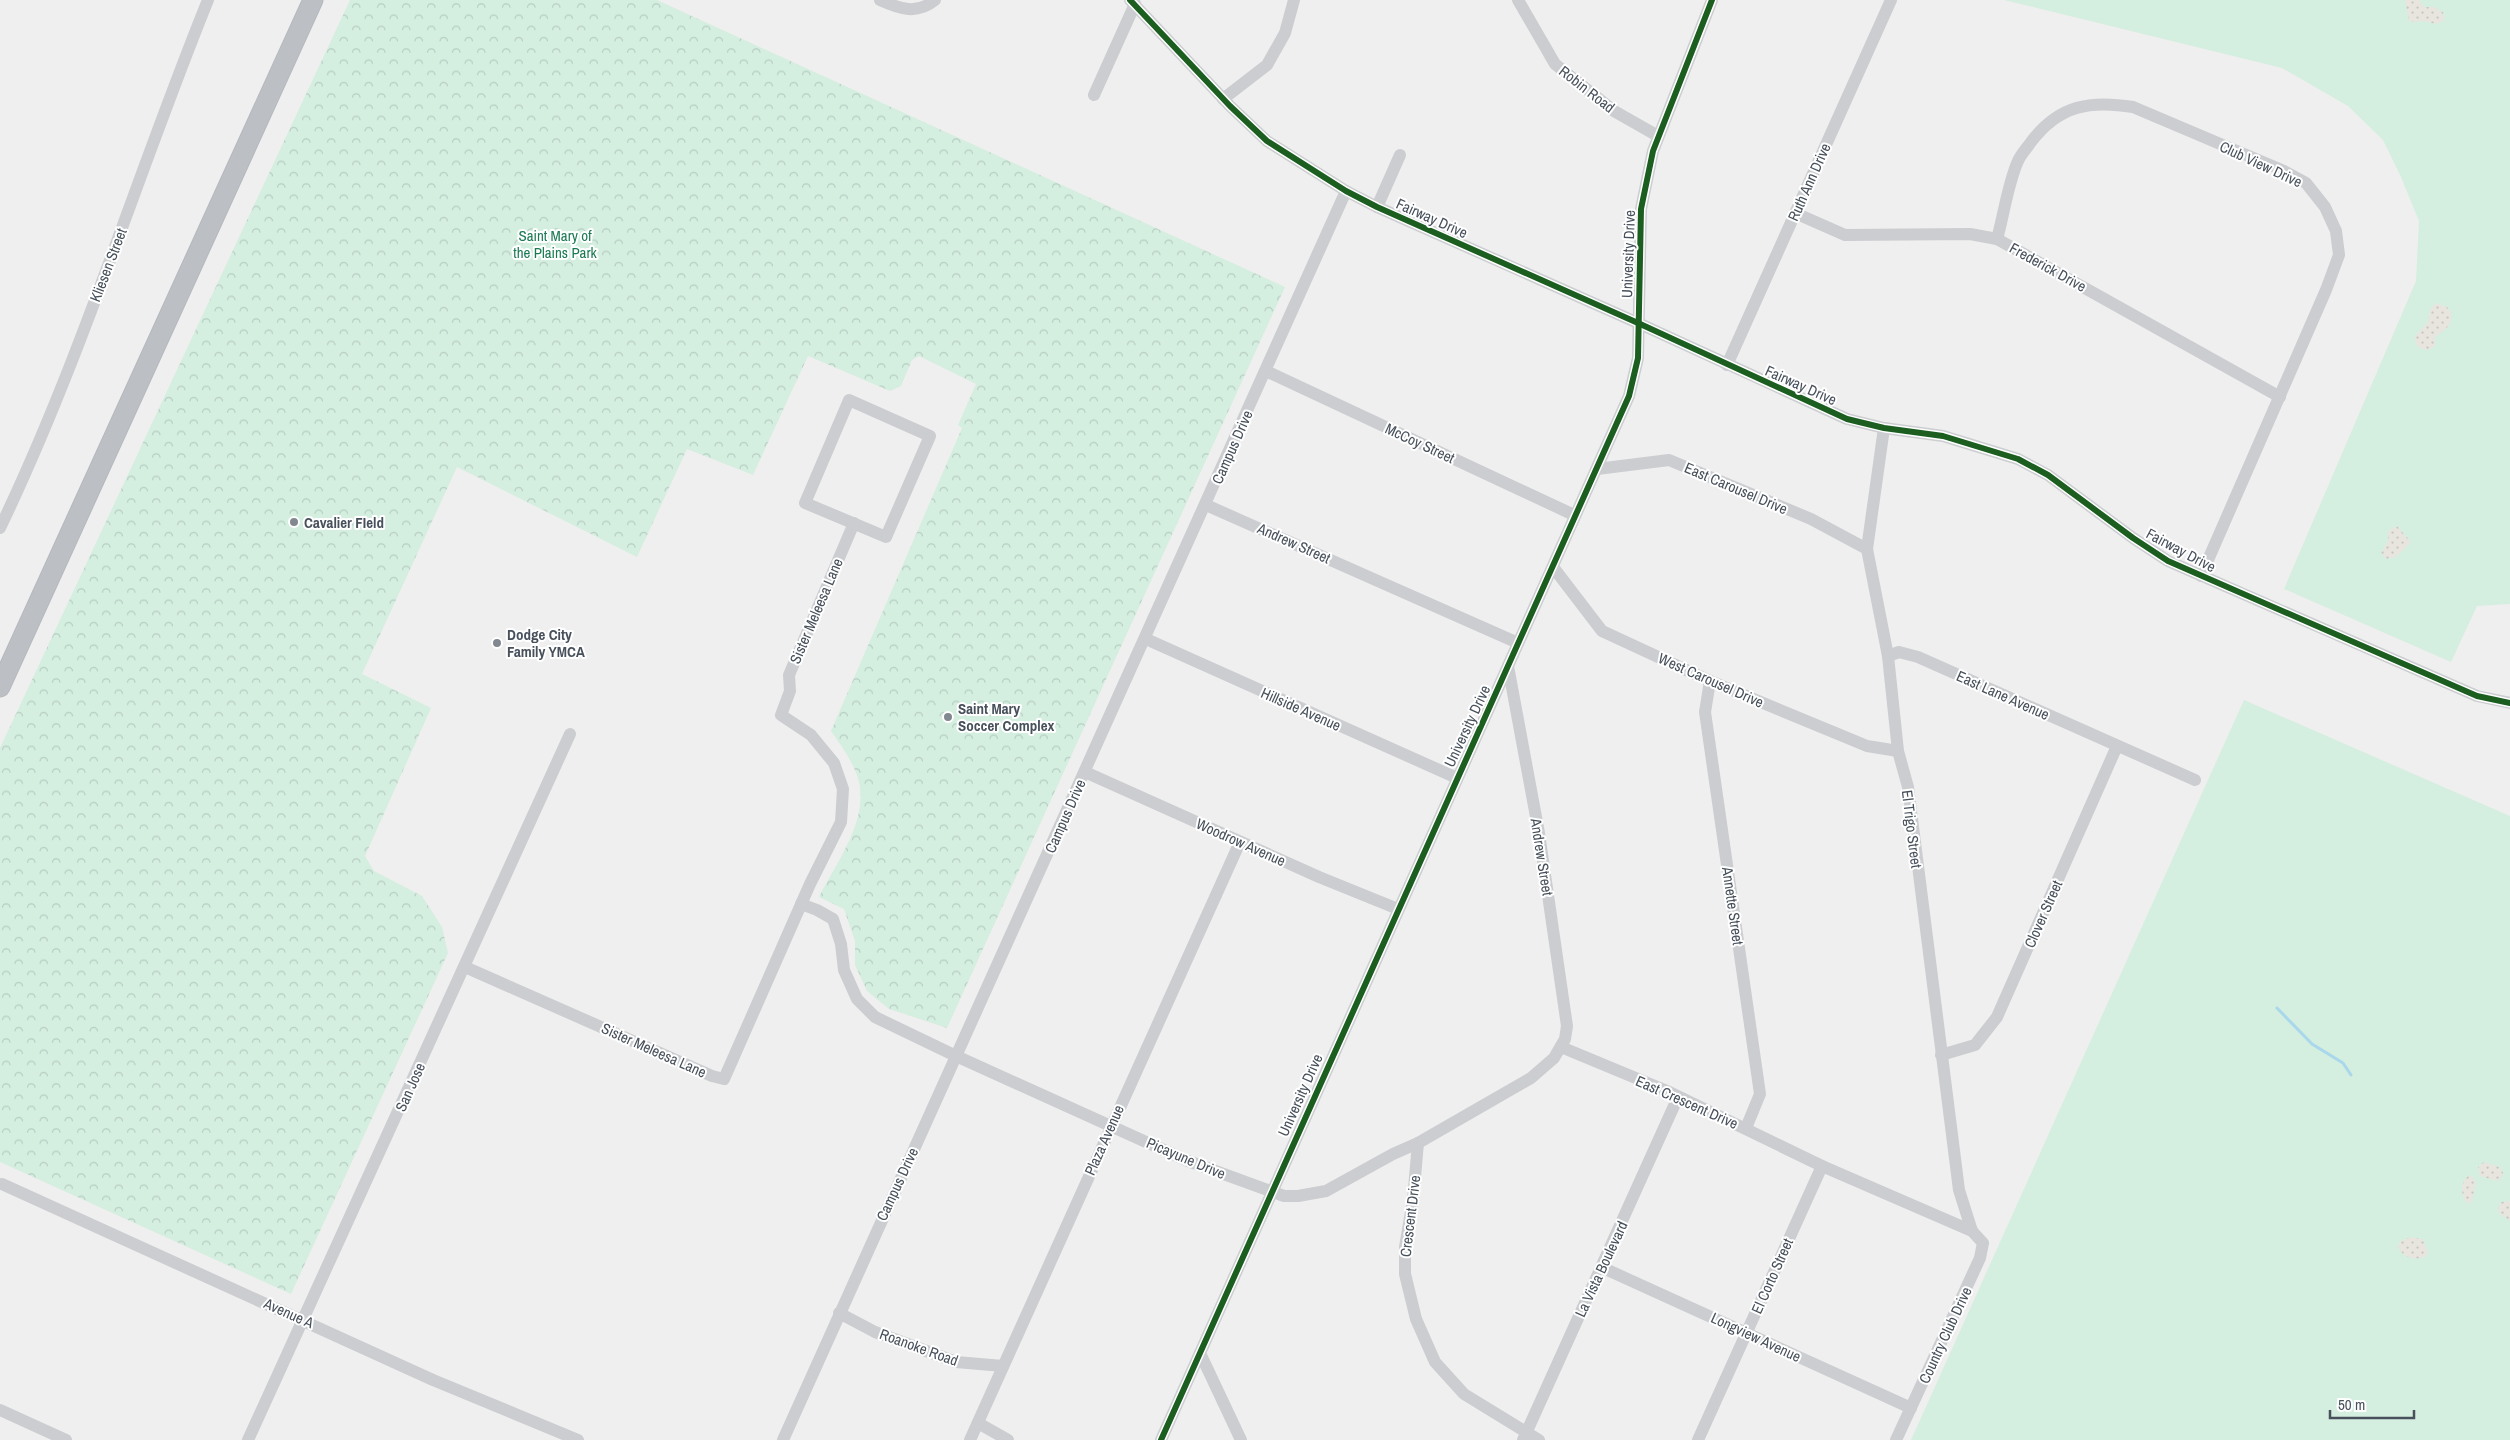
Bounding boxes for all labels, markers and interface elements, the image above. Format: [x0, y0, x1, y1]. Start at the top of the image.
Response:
street label: Robin Road [1555, 61, 1619, 117]
street label: Club View Drive [2216, 136, 2306, 192]
street label: Ruth Ann Drive [1782, 139, 1836, 224]
street label: Fairway Drive [1393, 193, 1471, 243]
street label: University Drive [1616, 209, 1640, 298]
street label: Kliesen Street [84, 225, 132, 305]
park label: Saint Mary of the Plains Park [513, 225, 598, 263]
street label: Frederick Drive [2006, 237, 2090, 297]
street label: Fairway Drive [1762, 360, 1840, 410]
street label: Campus Drive [1206, 407, 1258, 487]
street label: McCoy Street [1382, 418, 1459, 469]
street label: East Carousel Drive [1681, 457, 1791, 519]
place label: Cavalier FIeld [304, 512, 384, 533]
marker: Cavalier FIeld [288, 516, 300, 528]
street label: Andrew Street [1253, 517, 1334, 569]
street label: Fairway Drive [2143, 523, 2220, 577]
street label: Sister Meleesa Lane [784, 555, 848, 667]
place label: Dodge City Family YMCA [507, 624, 585, 662]
marker: Dodge City Family YMCA [491, 637, 503, 649]
street label: West Carousel Drive [1655, 647, 1767, 713]
street label: East Lane Avenue [1953, 665, 2053, 725]
street label: University Drive [1439, 681, 1495, 770]
street label: Hillside Avenue [1258, 682, 1344, 736]
place label: Saint Mary Soccer Complex [958, 698, 1055, 736]
marker: Saint Mary Soccer Complex [942, 711, 954, 723]
street label: Campus Drive [1039, 776, 1091, 856]
street label: El Trigo Street [1897, 789, 1927, 870]
street label: Woodrow Avenue [1193, 813, 1289, 871]
street label: Andrew Street [1525, 816, 1559, 898]
street label: Annette Street [1717, 865, 1749, 947]
street label: Clover Street [2019, 876, 2067, 951]
street label: Sister Meleesa Lane [598, 1017, 710, 1083]
street label: University Drive [1272, 1050, 1328, 1140]
street label: San Jose [390, 1059, 430, 1115]
street label: East Crescent Drive [1632, 1070, 1742, 1134]
street label: Plaza Avenue [1079, 1101, 1129, 1179]
street label: Picayune Drive [1143, 1132, 1229, 1184]
street label: Campus Drive [871, 1144, 923, 1224]
street label: Crescent Drive [1395, 1174, 1425, 1258]
street label: La Vista Boulevard [1570, 1218, 1632, 1320]
street label: El Corto Street [1746, 1234, 1798, 1317]
street label: Country Club Drive [1913, 1283, 1977, 1387]
street label: Avenue A [260, 1292, 318, 1334]
street label: Longview Avenue [1708, 1307, 1804, 1367]
street label: Roanoke Road [877, 1323, 961, 1371]
scale bar [2330, 1388, 2414, 1420]
text: 50 m [2338, 1394, 2365, 1415]

